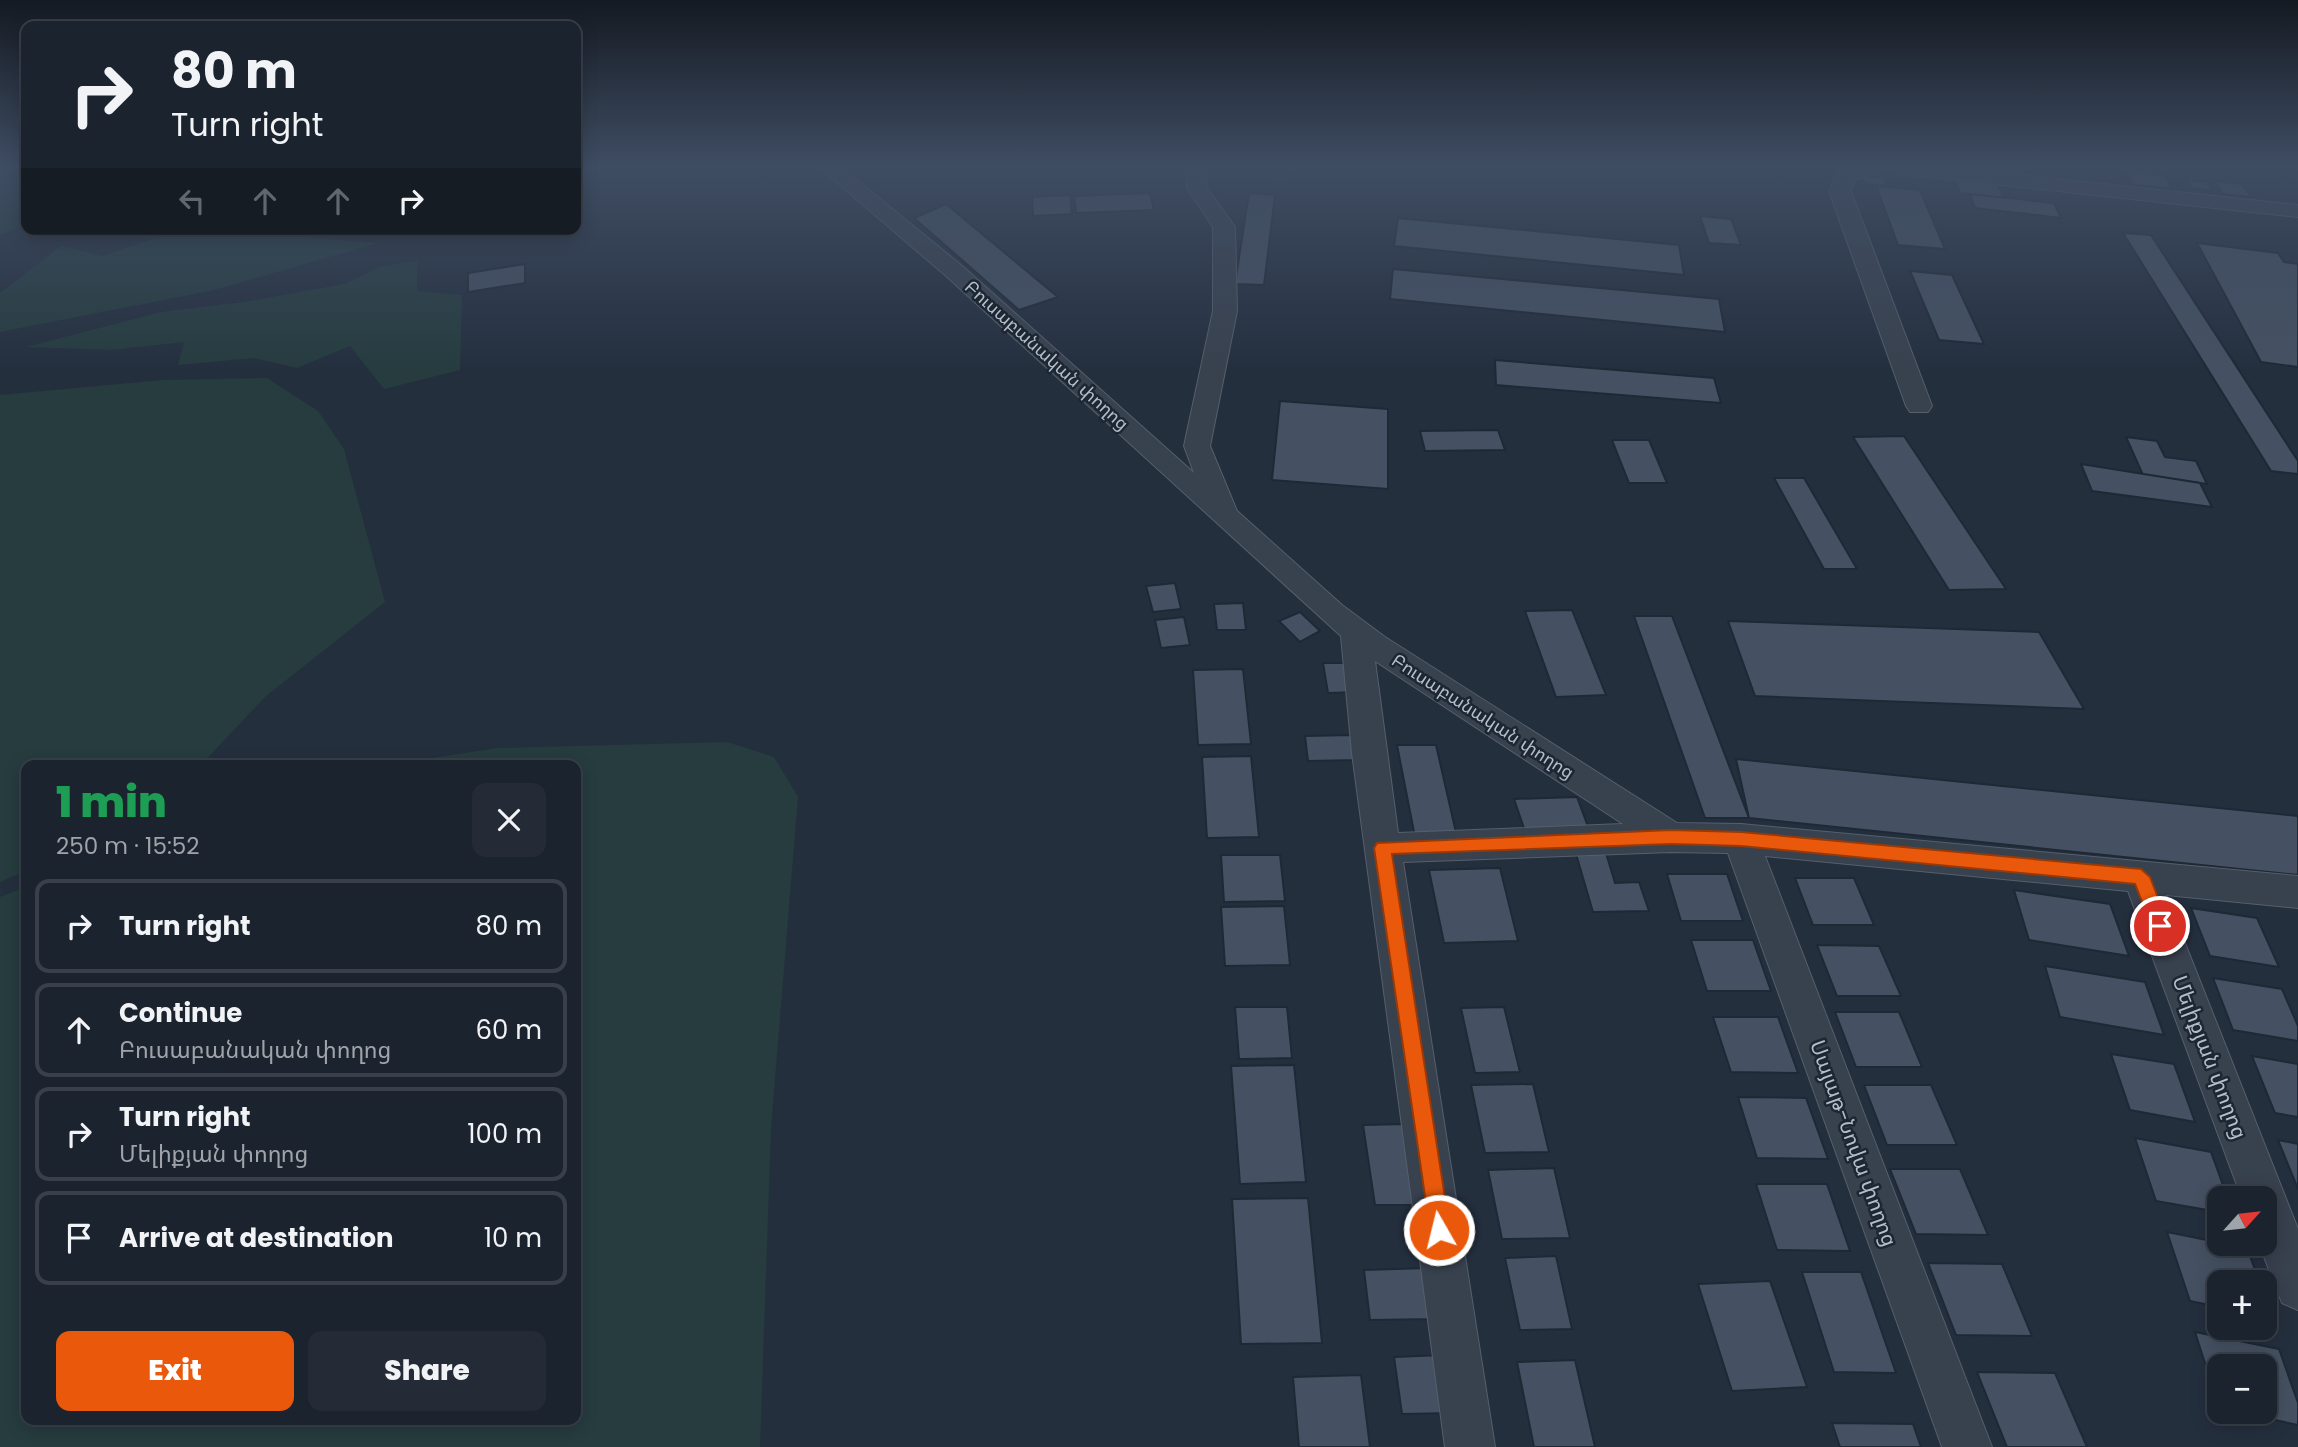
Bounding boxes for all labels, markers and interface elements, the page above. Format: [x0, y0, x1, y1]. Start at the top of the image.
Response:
text: 80 m [171, 37, 297, 105]
icon: right [56, 49, 147, 140]
text: Turn right [171, 102, 323, 147]
icon: left [173, 182, 211, 220]
icon: ahead [246, 182, 284, 220]
icon: ahead [319, 182, 357, 220]
icon: right [392, 182, 430, 220]
street label: Բուսաբանական փողոց [959, 274, 1135, 436]
street label: Բուսաբանական փողոց [1387, 648, 1579, 784]
text: 1 min [56, 773, 167, 832]
button: close [472, 783, 546, 857]
text: 250 m · 15:52 [56, 830, 199, 862]
pin [2130, 896, 2190, 956]
icon: right [60, 907, 98, 945]
icon: arrive [2141, 907, 2179, 945]
text: Turn right [119, 908, 251, 944]
text: 80 m [476, 908, 542, 944]
street label: Մելիքյան փողոց [2165, 971, 2255, 1143]
text: Continue [119, 995, 242, 1031]
icon: ahead [60, 1011, 98, 1049]
text: 60 m [475, 1012, 542, 1048]
text: Բուսաբանական փողոց [119, 1034, 391, 1066]
street label: Սայաթ-Նովա փողոց [1803, 1036, 1905, 1250]
text: Turn right [119, 1099, 251, 1135]
icon: right [60, 1115, 98, 1153]
text: 100 m [467, 1116, 542, 1152]
text: Մելիքյան փողոց [119, 1138, 308, 1170]
north arrow [2207, 1186, 2277, 1256]
map controls [2207, 1186, 2277, 1424]
position arrow [1402, 1193, 1476, 1267]
icon: arrive [60, 1219, 98, 1257]
text: Arrive at destination [119, 1220, 394, 1256]
text: 10 m [484, 1220, 542, 1256]
button: + [2207, 1270, 2277, 1340]
button: Exit [56, 1331, 294, 1411]
button: Share [308, 1331, 546, 1411]
button: − [2207, 1354, 2277, 1424]

